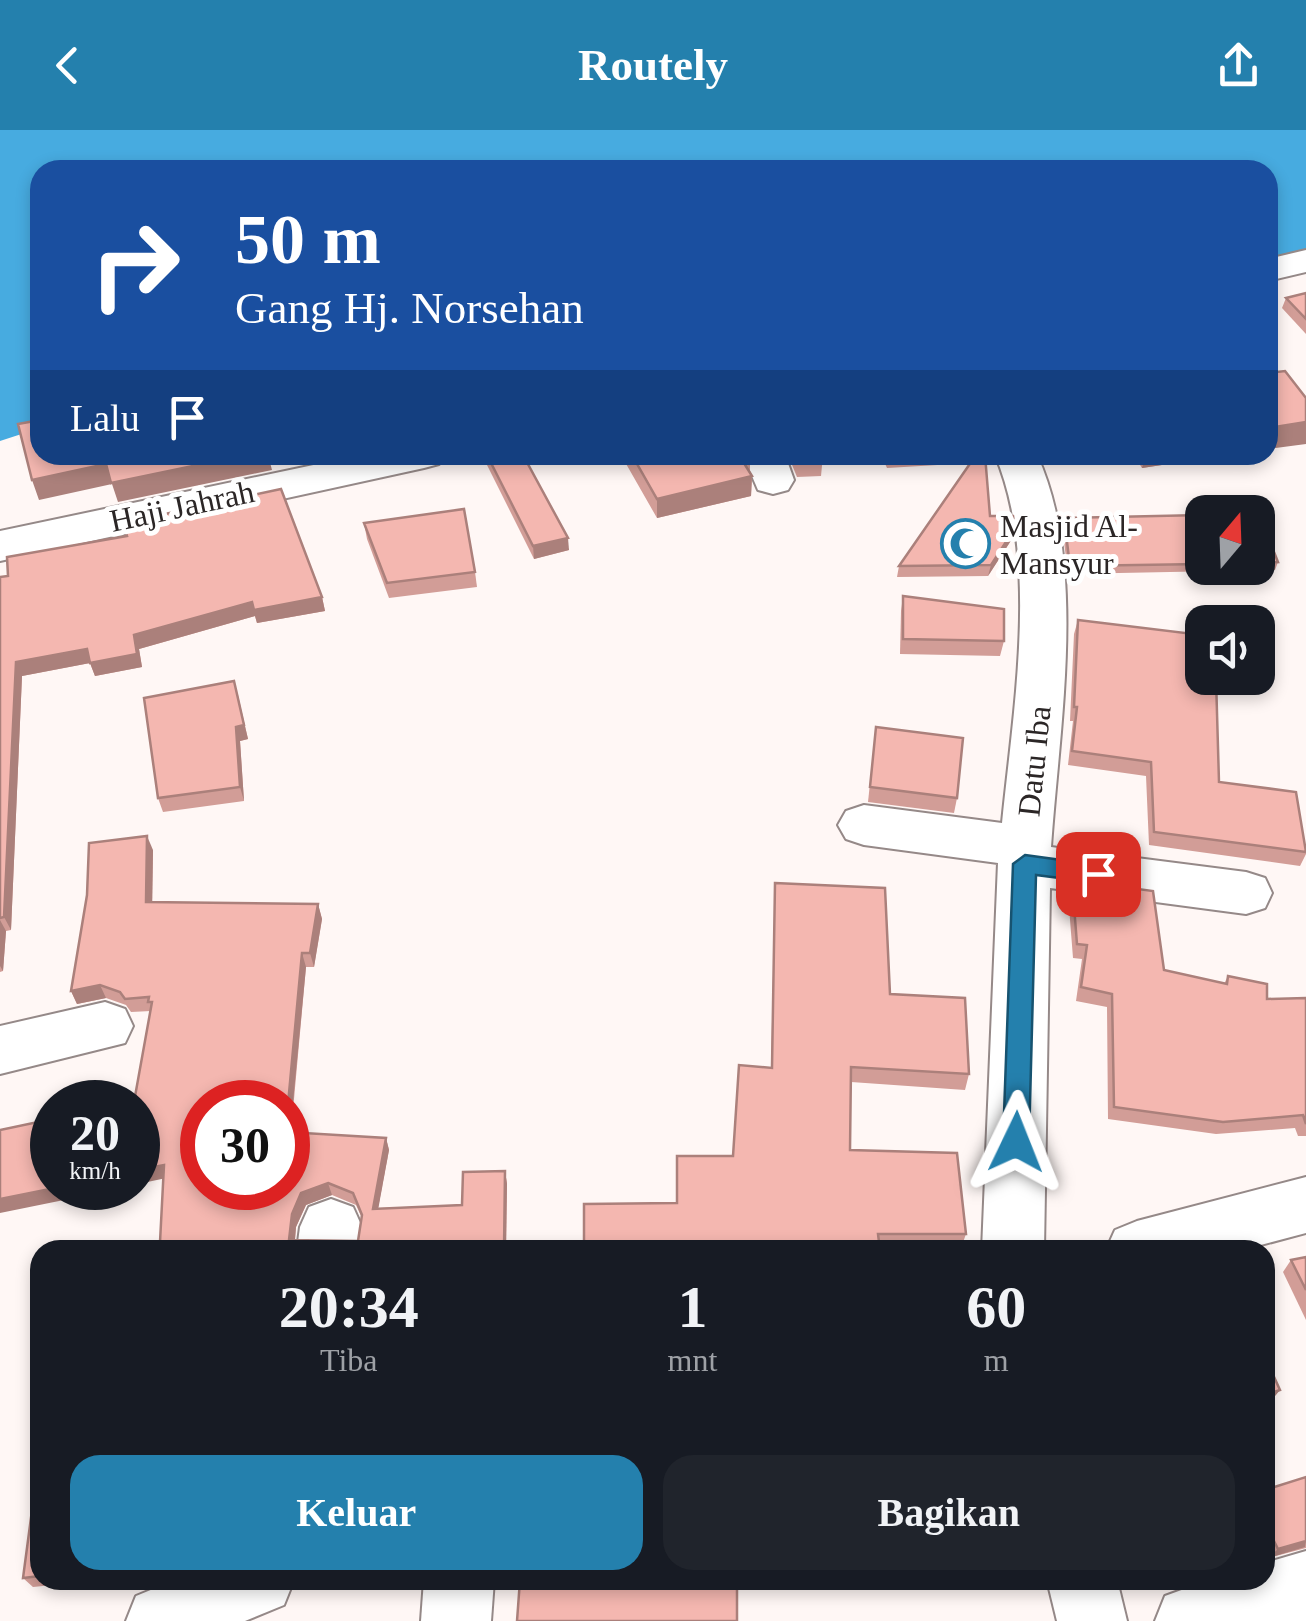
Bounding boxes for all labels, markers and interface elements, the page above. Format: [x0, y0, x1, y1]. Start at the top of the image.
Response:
icon: back [40, 38, 95, 93]
icon: share [1211, 38, 1266, 93]
text: Routely [578, 40, 728, 90]
icon: right [70, 200, 200, 330]
text: 50 m [235, 201, 381, 278]
text: Gang Hj. Norsehan [235, 283, 584, 333]
icon: arrive [160, 390, 215, 445]
text: Lalu [70, 397, 140, 439]
street label: Haji Jahrah [107, 473, 257, 539]
north arrow [1185, 495, 1275, 585]
map controls [1185, 495, 1275, 695]
place label: Masjid Al- Mansyur [1000, 508, 1138, 581]
mosque icon: Masjid Al- Mansyur [939, 518, 991, 570]
button: sound [1185, 605, 1275, 695]
street label: Datu Iba [1010, 704, 1058, 818]
pin [1056, 832, 1141, 917]
icon: arrive [1071, 847, 1126, 902]
speed limit sign: 30 [180, 1080, 310, 1210]
position arrow [964, 1090, 1068, 1194]
text: 20 [70, 1105, 120, 1161]
text: km/h [69, 1157, 121, 1184]
text: 20:34 [279, 1274, 419, 1340]
text: 1 [677, 1274, 707, 1340]
text: 60 [966, 1274, 1026, 1340]
text: Tiba [320, 1342, 378, 1378]
text: mnt [668, 1342, 717, 1378]
text: m [984, 1342, 1009, 1378]
button: Keluar [70, 1455, 643, 1570]
button: Bagikan [663, 1455, 1235, 1570]

